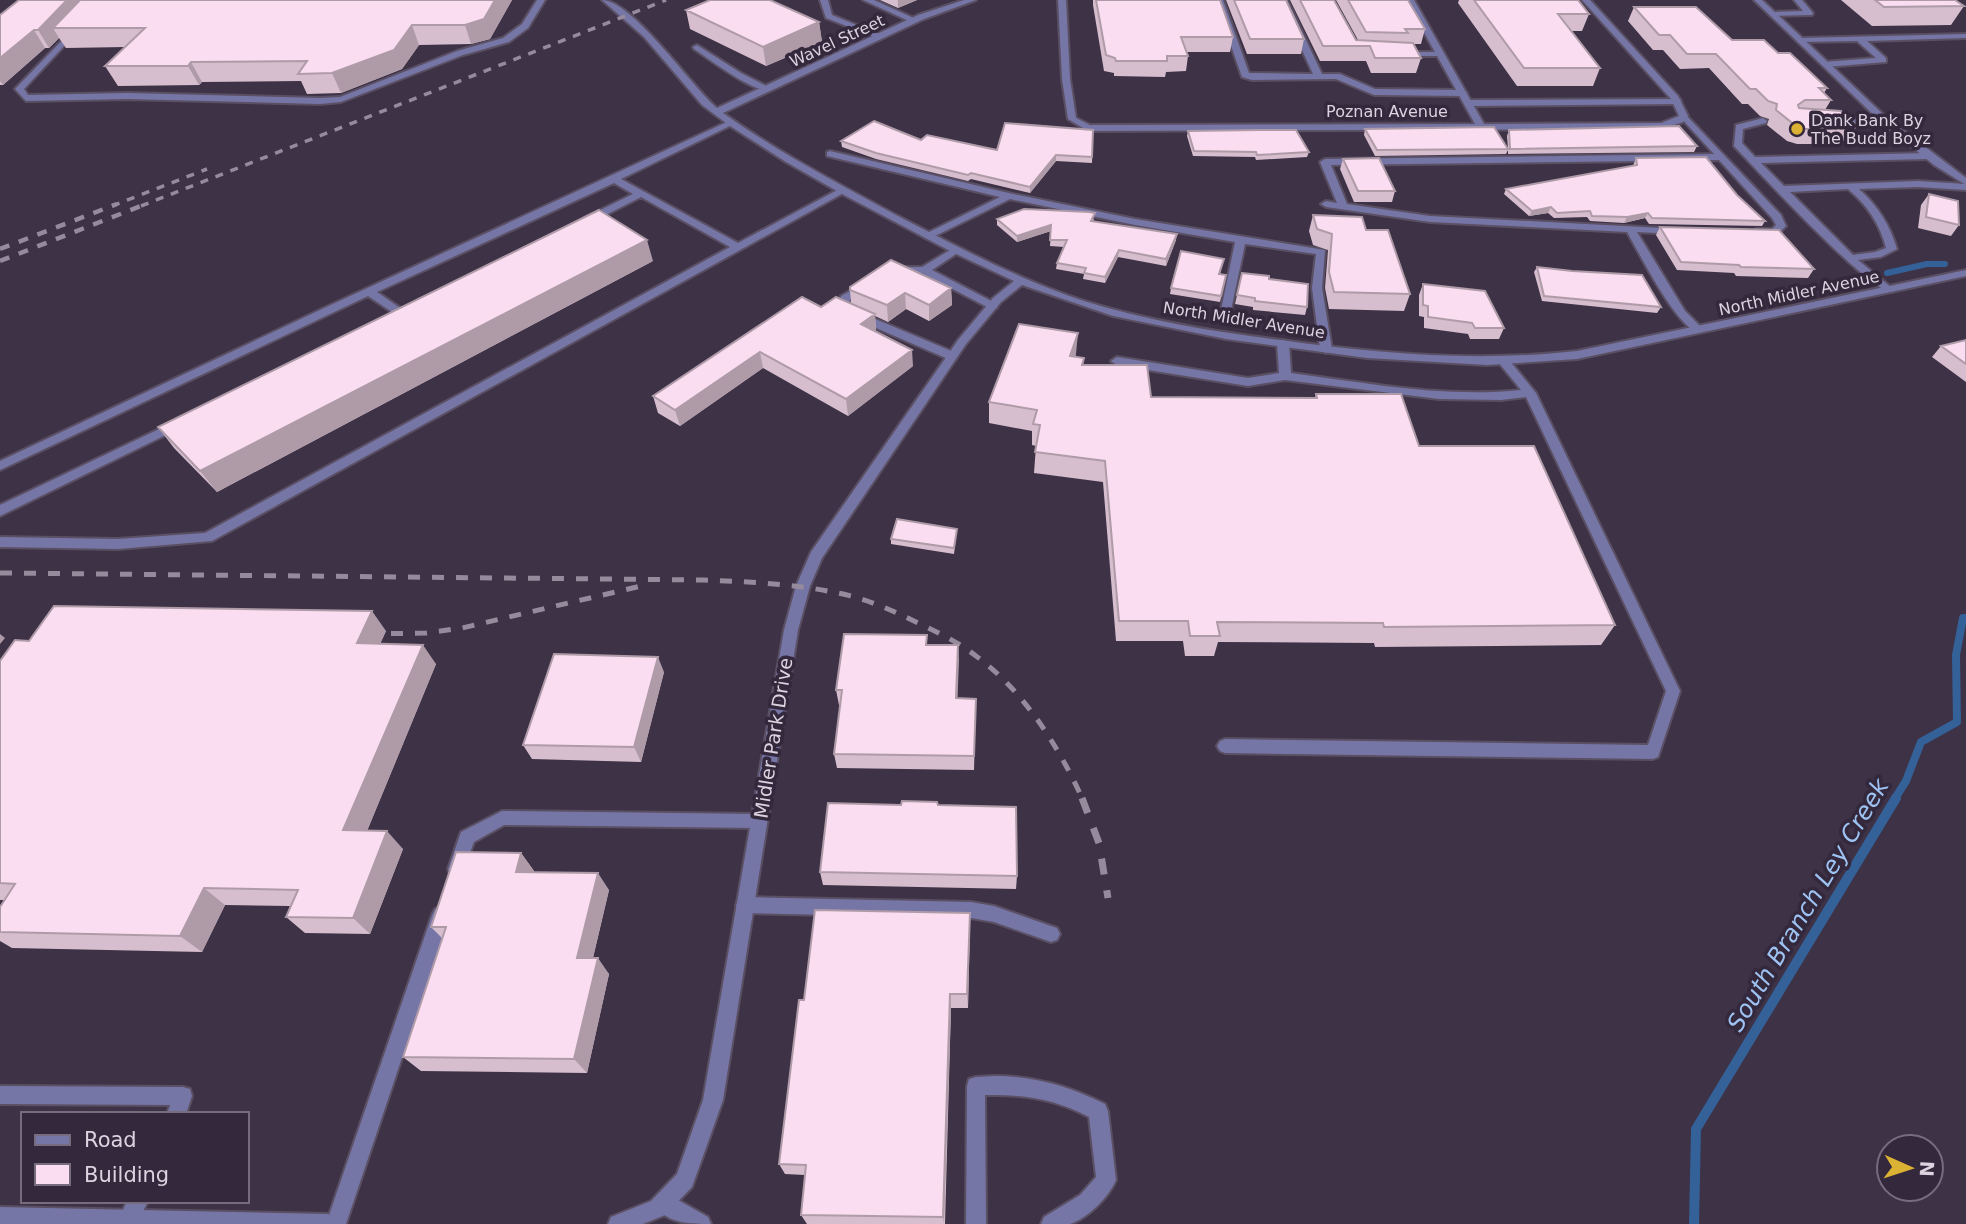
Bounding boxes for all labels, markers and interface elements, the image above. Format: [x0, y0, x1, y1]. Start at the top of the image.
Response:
street label: Wavel Street [787, 11, 887, 71]
street label: Poznan Avenue [1326, 102, 1448, 121]
place label: Dank Bank By The Budd Boyz [1810, 111, 1931, 148]
marker: Dank Bank By The Budd Boyz [1789, 121, 1805, 137]
street label: North Midler Avenue [1717, 267, 1881, 319]
street label: North Midler Avenue [1162, 298, 1326, 342]
street label: Midler Park Drive [749, 656, 797, 820]
water label: South Branch Ley Creek [1721, 773, 1895, 1036]
legend [21, 1112, 248, 1203]
text: Road [84, 1128, 137, 1152]
north arrow [1875, 1133, 1945, 1203]
text: N [1916, 1160, 1938, 1177]
text: Building [84, 1163, 169, 1187]

